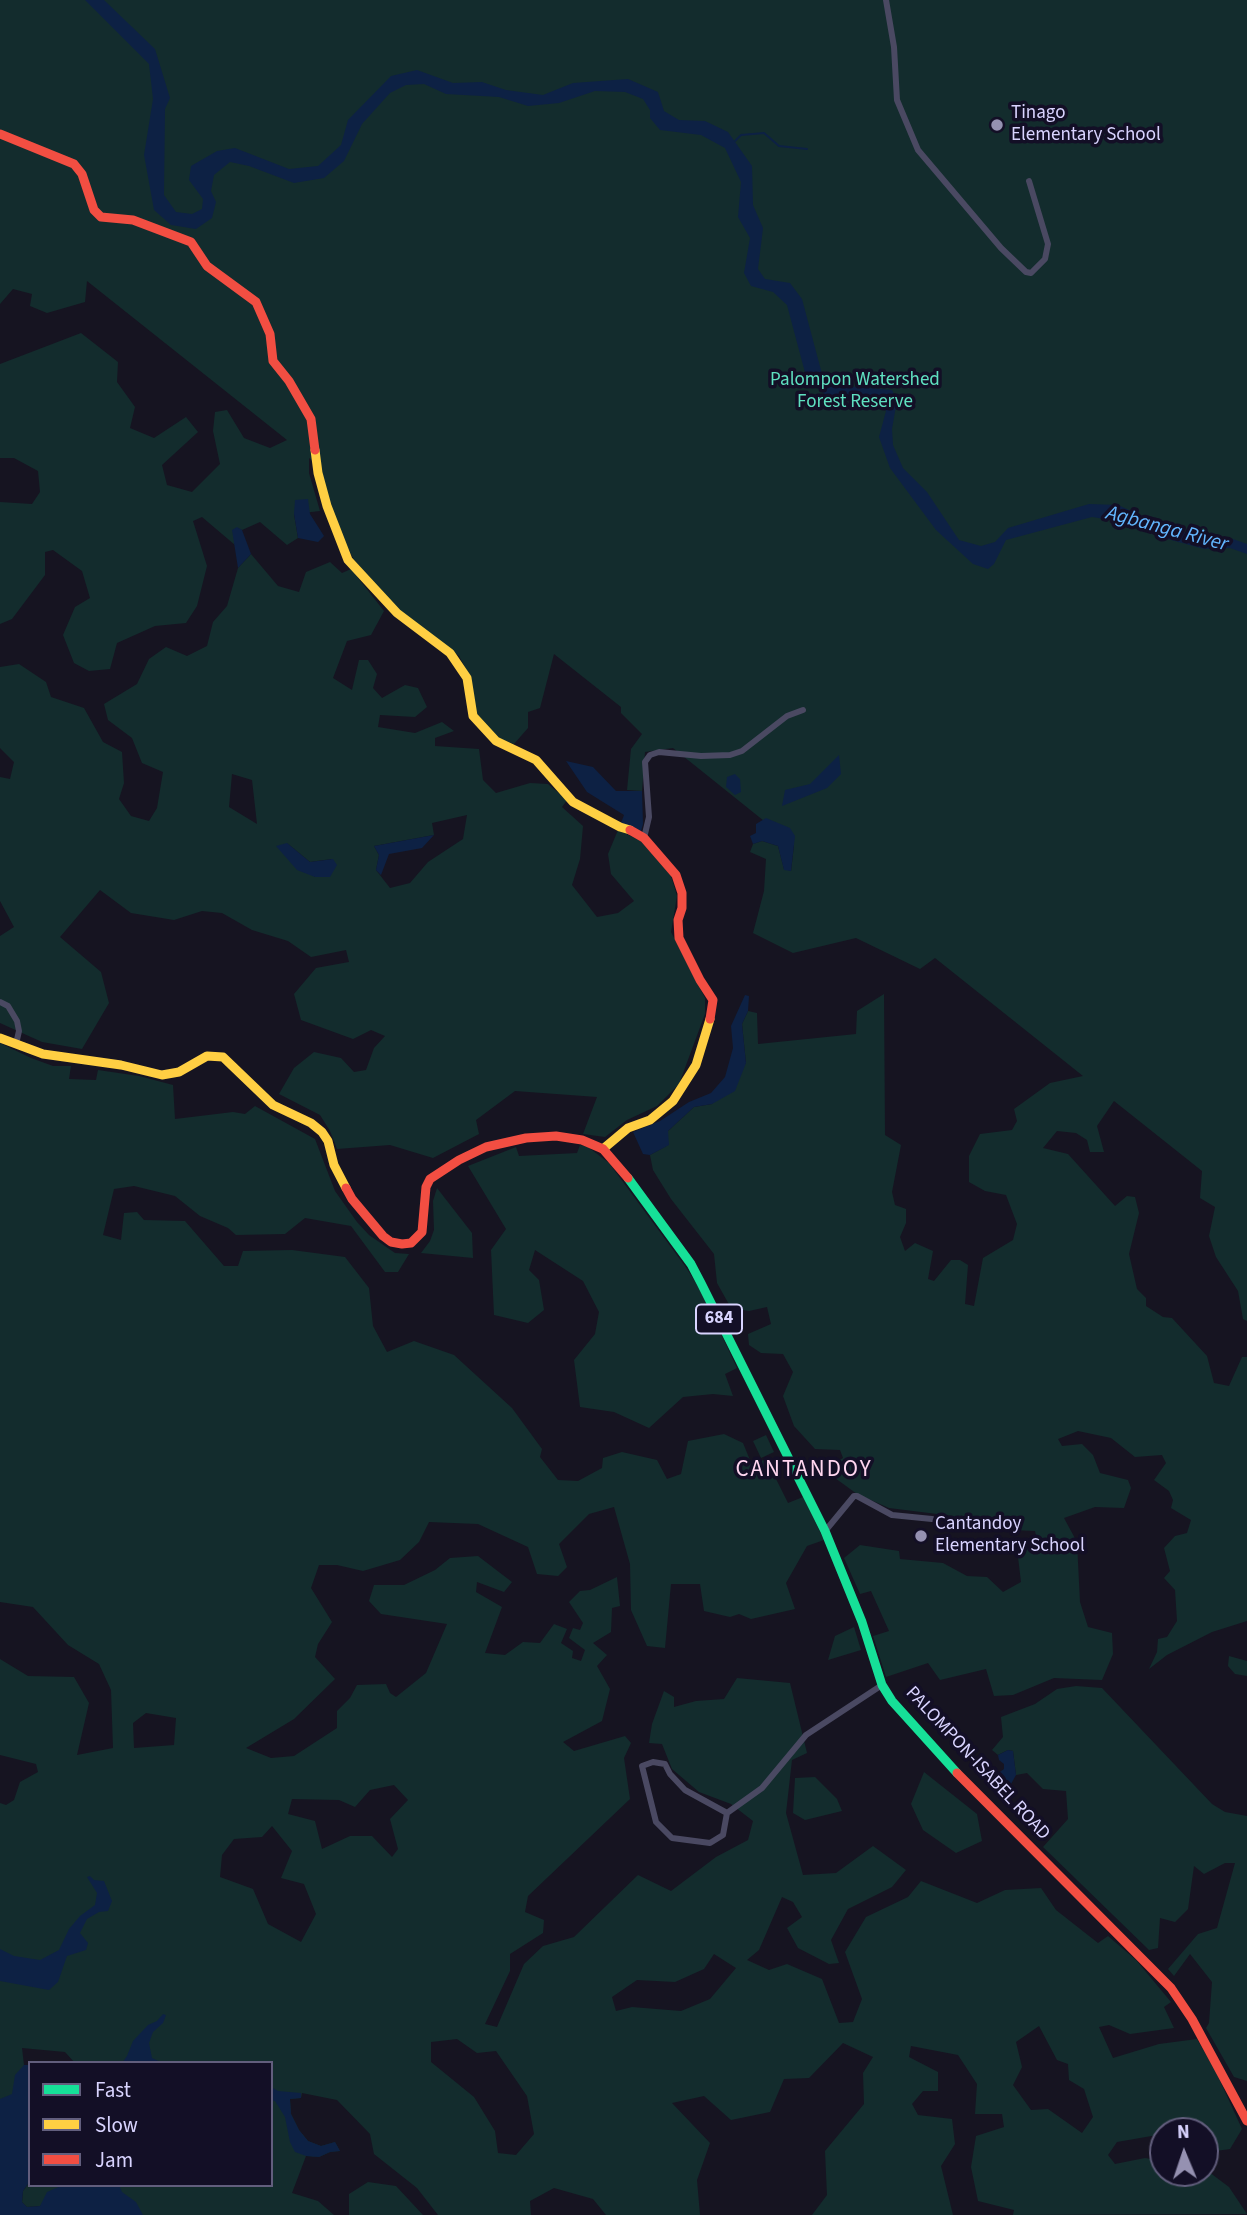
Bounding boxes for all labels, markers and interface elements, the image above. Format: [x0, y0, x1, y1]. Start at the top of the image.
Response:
place label: Tinago Elementary School [1011, 103, 1161, 147]
marker: Tinago Elementary School [989, 117, 1005, 133]
park label: Palompon Watershed Forest Reserve [770, 370, 940, 414]
water label: Agbanga River [1103, 502, 1231, 558]
road number: 684 [696, 1304, 742, 1334]
district label: CANTANDOY [737, 1457, 871, 1485]
place label: Cantandoy Elementary School [935, 1514, 1085, 1558]
marker: Cantandoy Elementary School [913, 1528, 929, 1544]
street label: PALOMPON-ISABEL ROAD [900, 1682, 1054, 1846]
legend [28, 2061, 273, 2187]
text: Fast [95, 2075, 131, 2105]
text: Slow [95, 2110, 138, 2140]
north arrow [1149, 2117, 1219, 2187]
text: N [1177, 2119, 1190, 2146]
text: Jam [95, 2145, 133, 2175]

